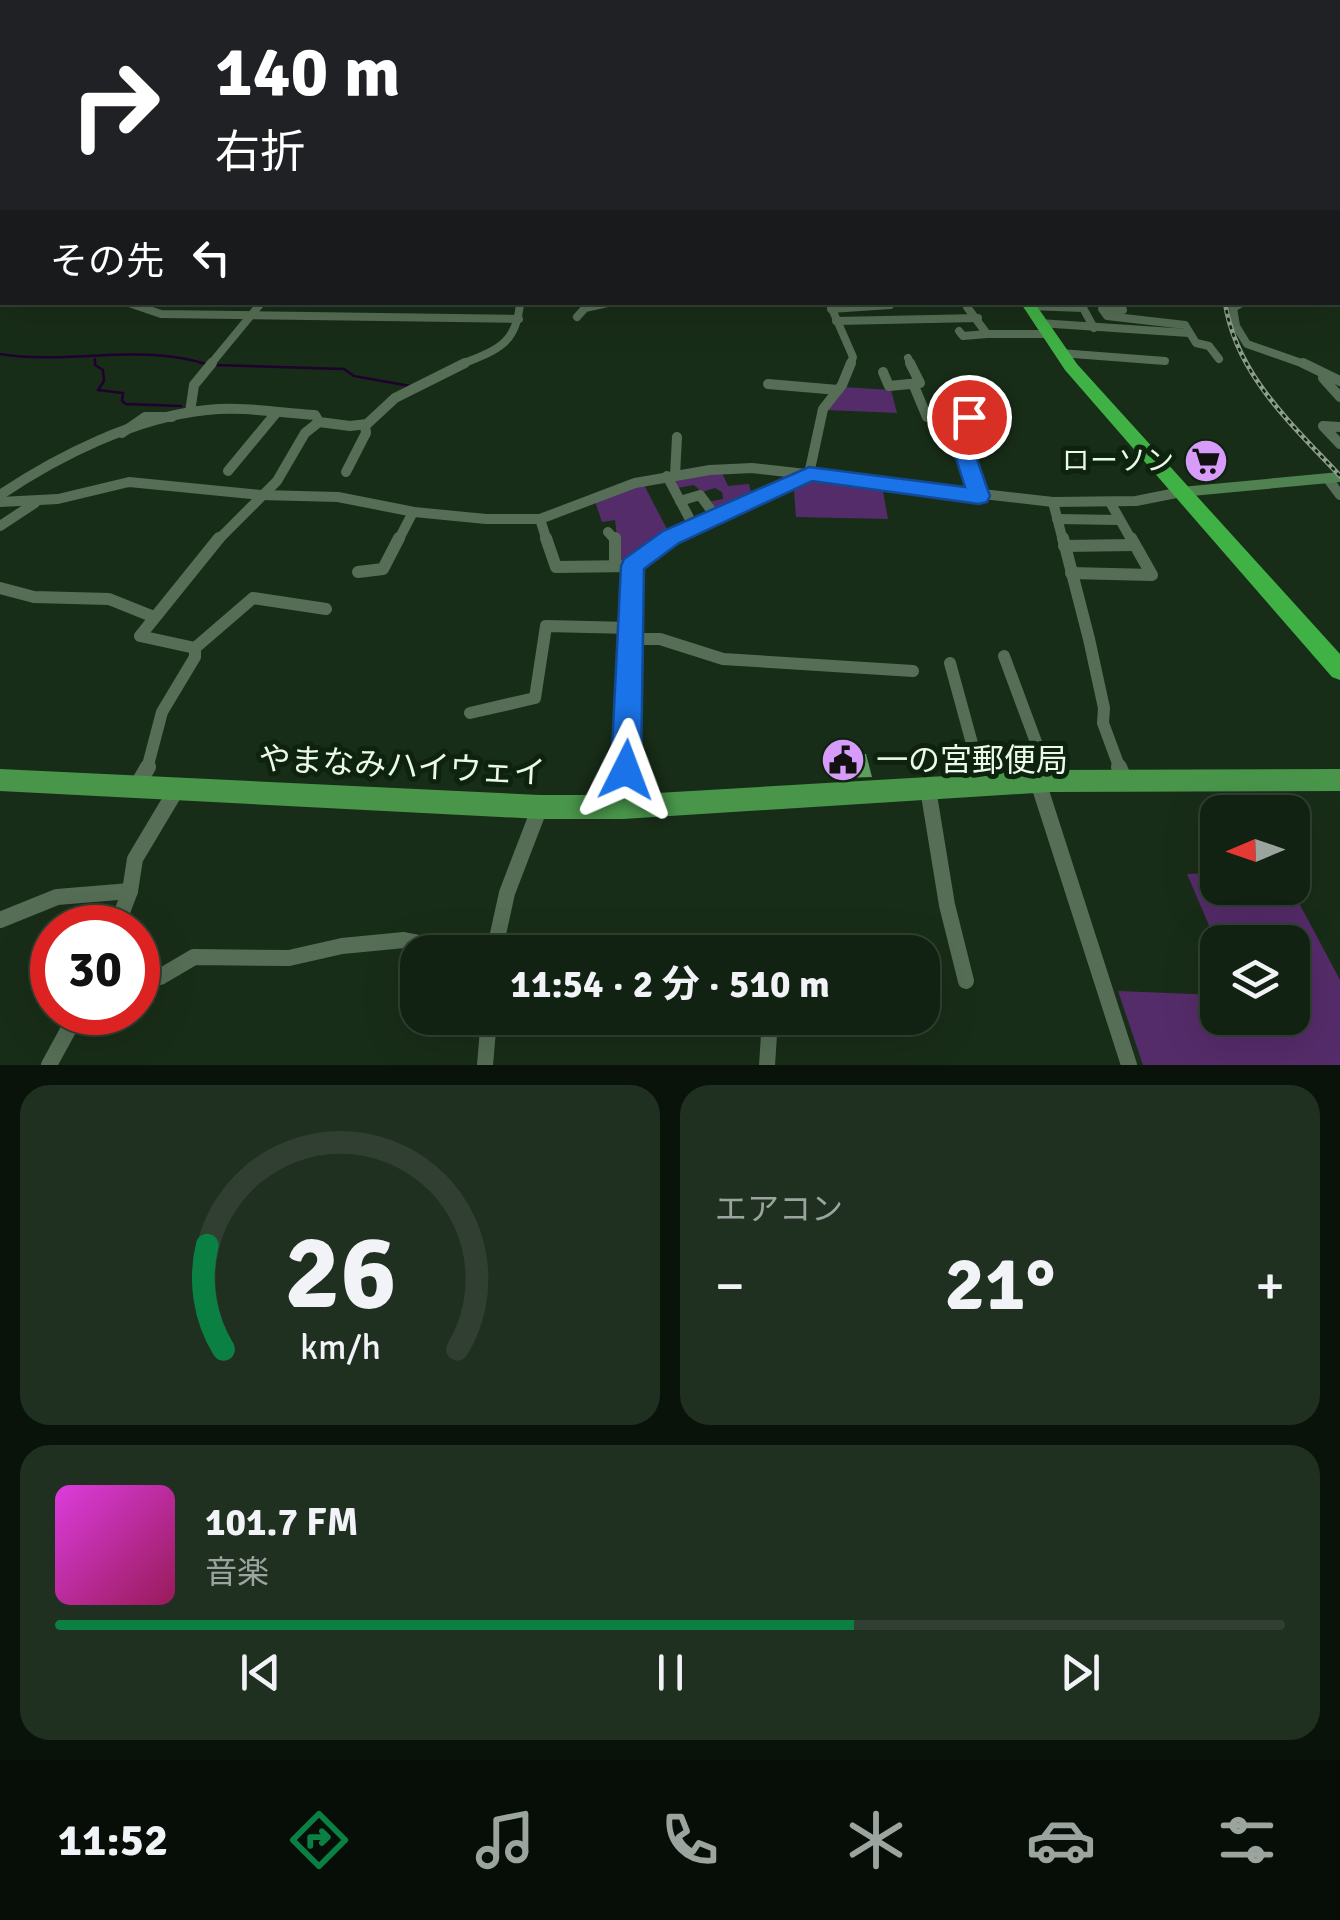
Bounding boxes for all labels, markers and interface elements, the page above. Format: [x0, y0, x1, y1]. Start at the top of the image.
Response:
text: 140 m [215, 29, 400, 115]
icon: right [50, 40, 180, 170]
text: 右折 [215, 125, 305, 180]
icon: left [184, 230, 239, 285]
text: その先 [50, 238, 164, 285]
pin [927, 375, 1012, 460]
icon: arrive [942, 390, 997, 445]
supermarket icon: ローソン [1183, 438, 1229, 484]
place label: ローソン [1062, 444, 1174, 478]
position arrow [574, 718, 678, 822]
public building icon: 一の宮郵便局 [820, 737, 866, 783]
street label: やまなみハイウェイ [257, 739, 547, 793]
place label: 一の宮郵便局 [876, 741, 1068, 780]
north arrow [1200, 795, 1310, 905]
map controls [1200, 795, 1310, 1035]
speed limit sign: 30 [30, 905, 160, 1035]
button: layers [1200, 925, 1310, 1035]
text: 11:54 · 2 分 · 510 m [510, 961, 830, 1008]
text: エアコン [715, 1190, 843, 1229]
text: 26 [284, 1209, 396, 1337]
text: 21° [945, 1238, 1056, 1331]
text: − [715, 1252, 745, 1320]
text: + [1255, 1252, 1285, 1320]
text: km/h [300, 1325, 380, 1369]
text: 101.7 FM [205, 1499, 358, 1546]
text: 音楽 [205, 1553, 269, 1592]
icon: previous [233, 1645, 288, 1700]
icon: pause [643, 1645, 698, 1700]
icon: next [1053, 1645, 1108, 1700]
icon: directions [284, 1805, 354, 1875]
icon: music [470, 1805, 540, 1875]
icon: phone [655, 1805, 725, 1875]
icon: climate [841, 1805, 911, 1875]
icon: car [1026, 1805, 1096, 1875]
icon: filters [1212, 1805, 1282, 1875]
text: 11:52 [58, 1813, 168, 1868]

